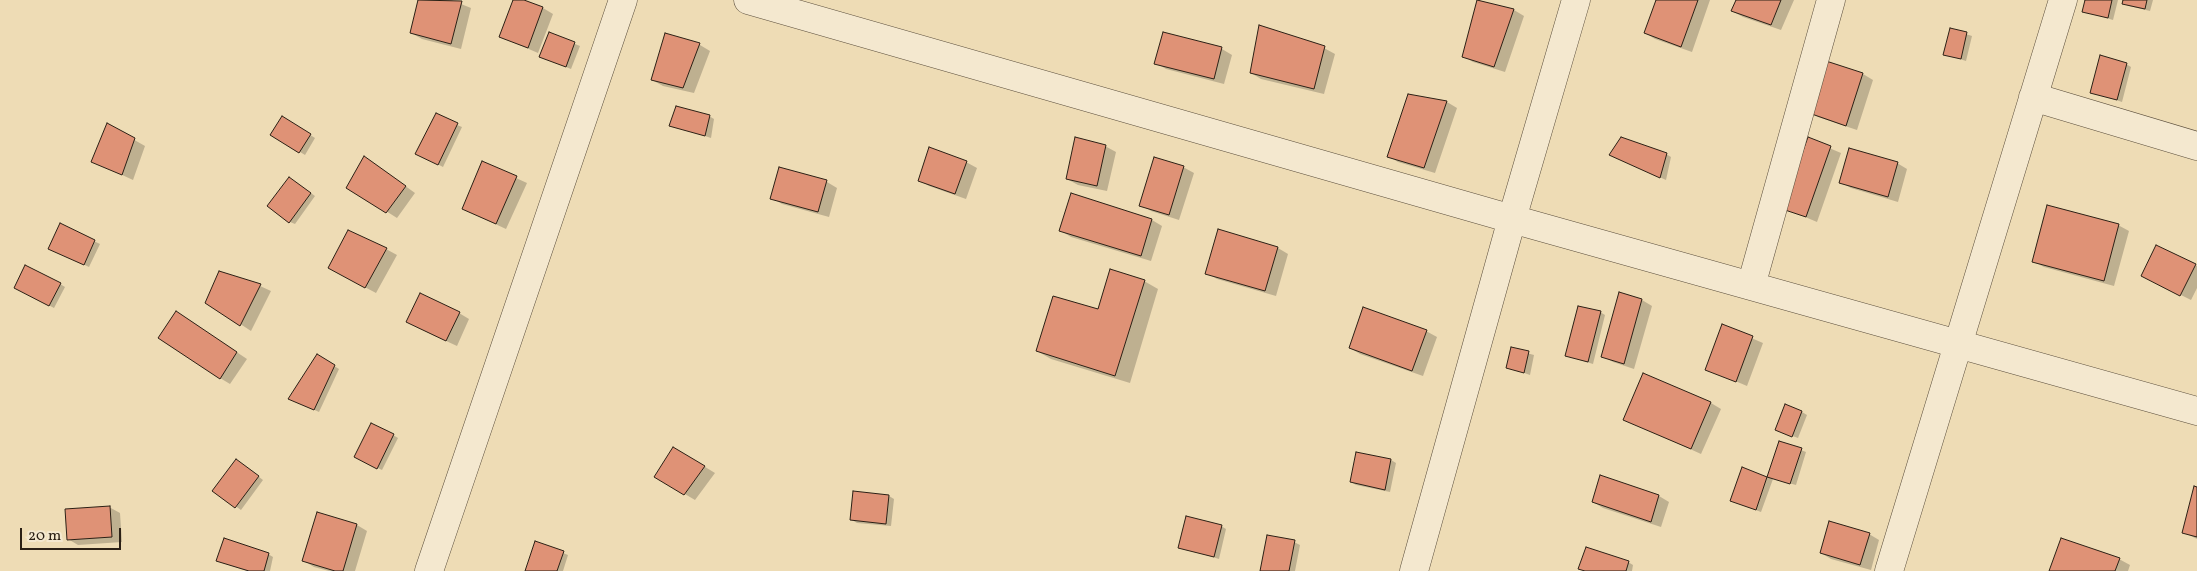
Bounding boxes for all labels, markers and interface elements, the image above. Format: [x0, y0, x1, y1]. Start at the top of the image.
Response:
scale bar [22, 518, 124, 550]
text: 20 m [28, 526, 61, 547]

